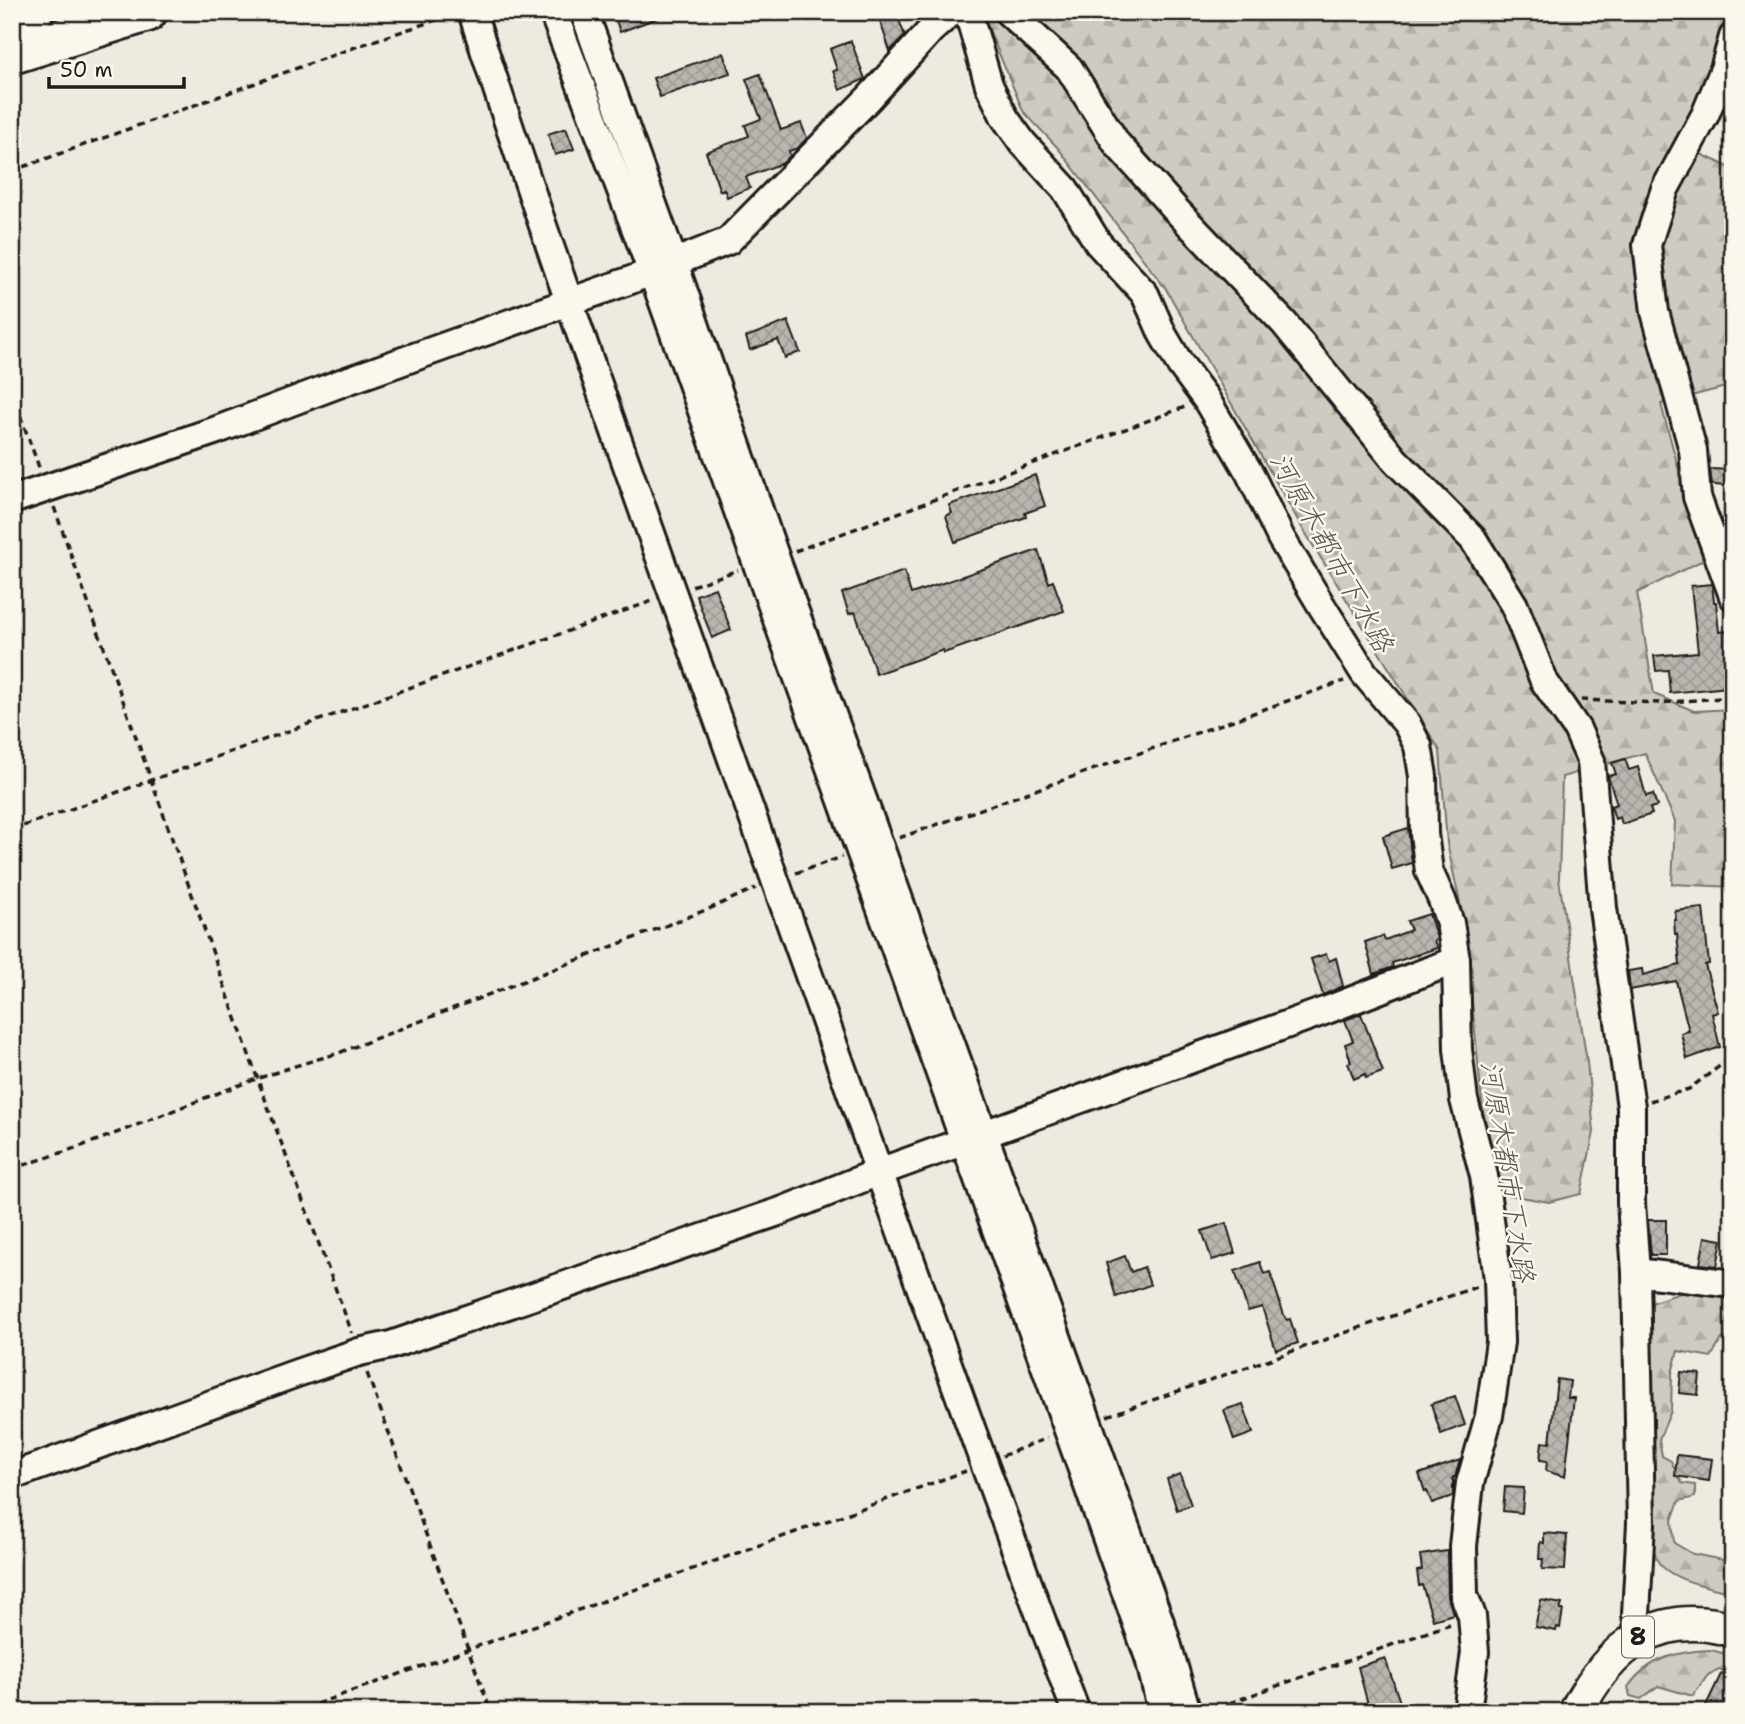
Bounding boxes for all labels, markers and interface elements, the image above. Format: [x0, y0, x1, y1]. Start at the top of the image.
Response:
scale bar [49, 46, 184, 90]
text: 50 m [60, 56, 113, 84]
water label: 河原木都市下水路 [1261, 445, 1404, 661]
water label: 河原木都市下水路 [1472, 1057, 1545, 1287]
road number: 8 [1622, 1616, 1654, 1658]

